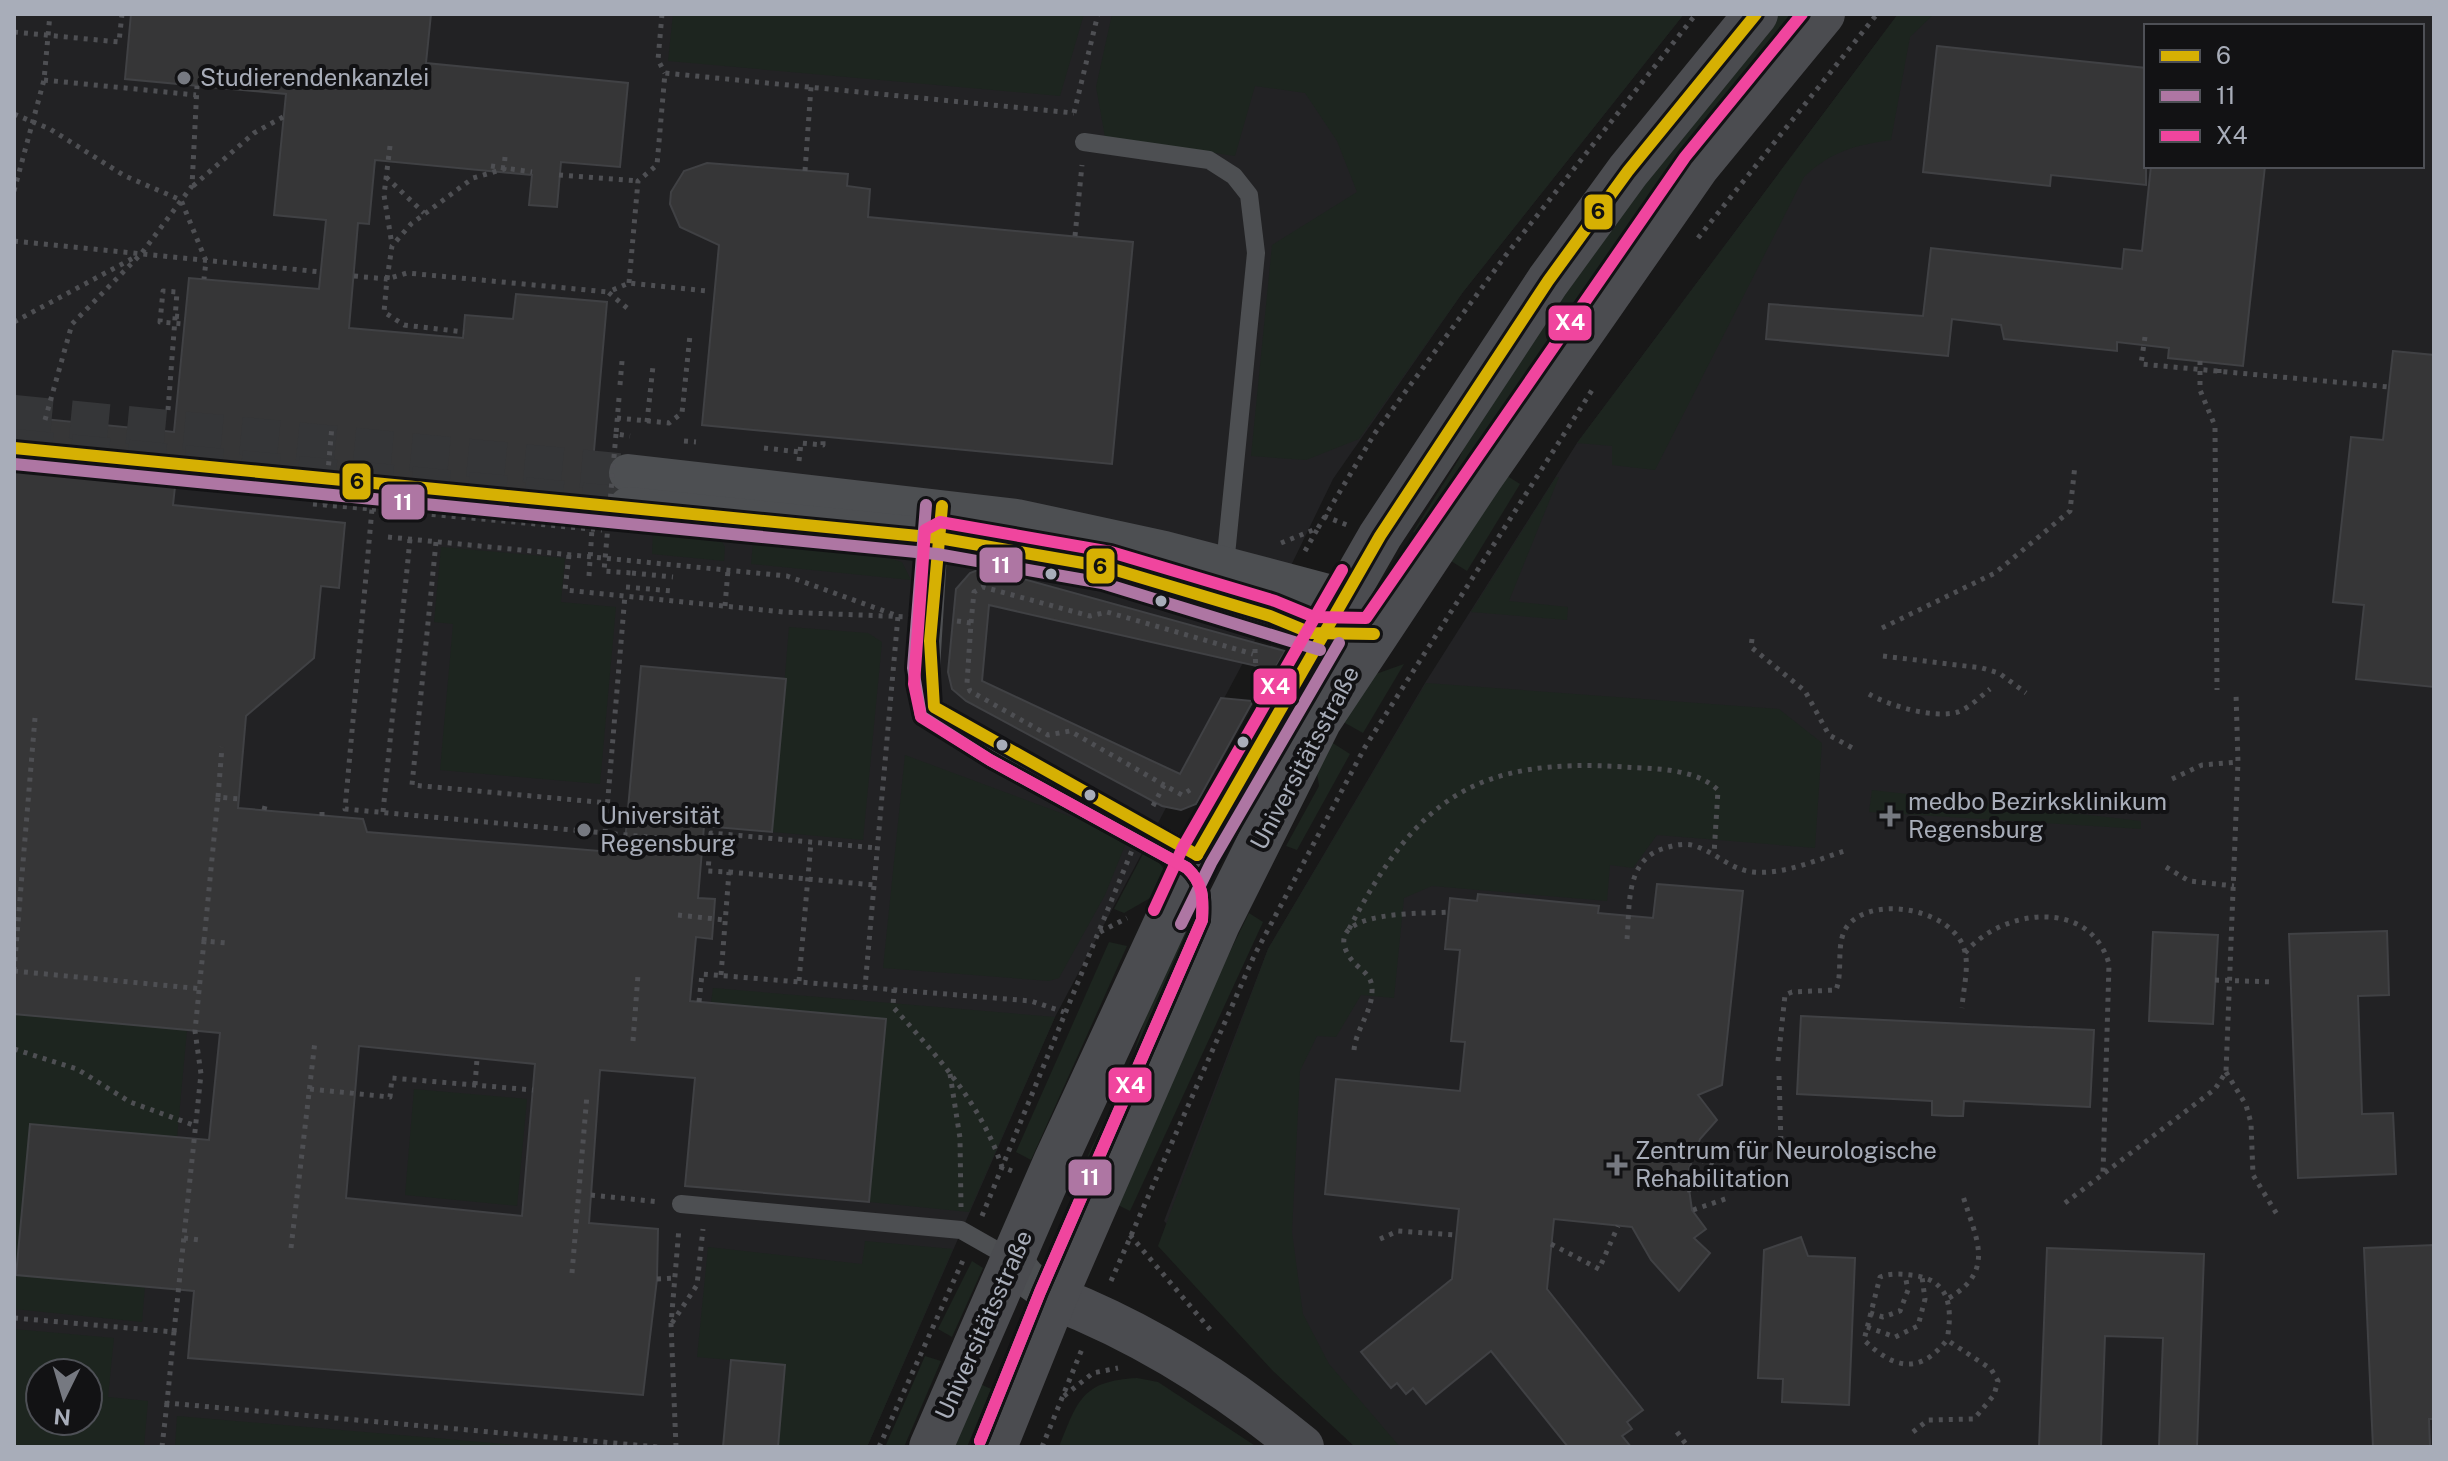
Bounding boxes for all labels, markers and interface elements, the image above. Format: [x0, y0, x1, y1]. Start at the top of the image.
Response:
legend [2144, 24, 2424, 168]
text: 6 [2216, 41, 2231, 69]
place label: Studierendenkanzlei [200, 63, 429, 91]
marker: Studierendenkanzlei [175, 69, 193, 87]
text: 11 [2216, 81, 2236, 109]
text: X4 [2216, 121, 2248, 149]
line badge: 6 [1583, 193, 1614, 231]
text: 6 [1591, 198, 1605, 224]
line badge: X4 [1547, 304, 1593, 342]
text: X4 [1555, 309, 1585, 335]
line badge: 6 [341, 462, 372, 501]
text: 6 [350, 468, 364, 494]
line badge: 11 [380, 483, 426, 521]
text: 11 [394, 489, 412, 515]
line badge: 11 [978, 546, 1024, 584]
line badge: 6 [1085, 547, 1116, 585]
text: 11 [992, 552, 1010, 578]
text: 6 [1093, 553, 1107, 579]
unlabelled marker [1043, 566, 1059, 582]
unlabelled marker [1153, 593, 1169, 609]
street label: Universitätsstraße [1244, 661, 1364, 854]
line badge: X4 [1252, 667, 1298, 706]
text: X4 [1260, 673, 1290, 699]
unlabelled marker [1235, 734, 1251, 750]
unlabelled marker [994, 737, 1010, 753]
unlabelled marker [1082, 787, 1098, 803]
place label: medbo Bezirksklinikum Regensburg [1908, 787, 2167, 843]
place label: Universität Regensburg [600, 801, 736, 857]
marker: medbo Bezirksklinikum Regensburg [1879, 805, 1901, 827]
marker: Universität Regensburg [575, 821, 593, 839]
line badge: X4 [1107, 1066, 1153, 1104]
text: X4 [1115, 1072, 1145, 1098]
place label: Zentrum für Neurologische Rehabilitation [1635, 1136, 1937, 1192]
marker: Zentrum für Neurologische Rehabilitation [1606, 1154, 1628, 1176]
line badge: 11 [1067, 1158, 1113, 1197]
text: 11 [1081, 1164, 1099, 1190]
street label: Universitätsstraße [929, 1226, 1037, 1423]
north arrow [24, 1357, 104, 1437]
text: N [53, 1403, 72, 1431]

